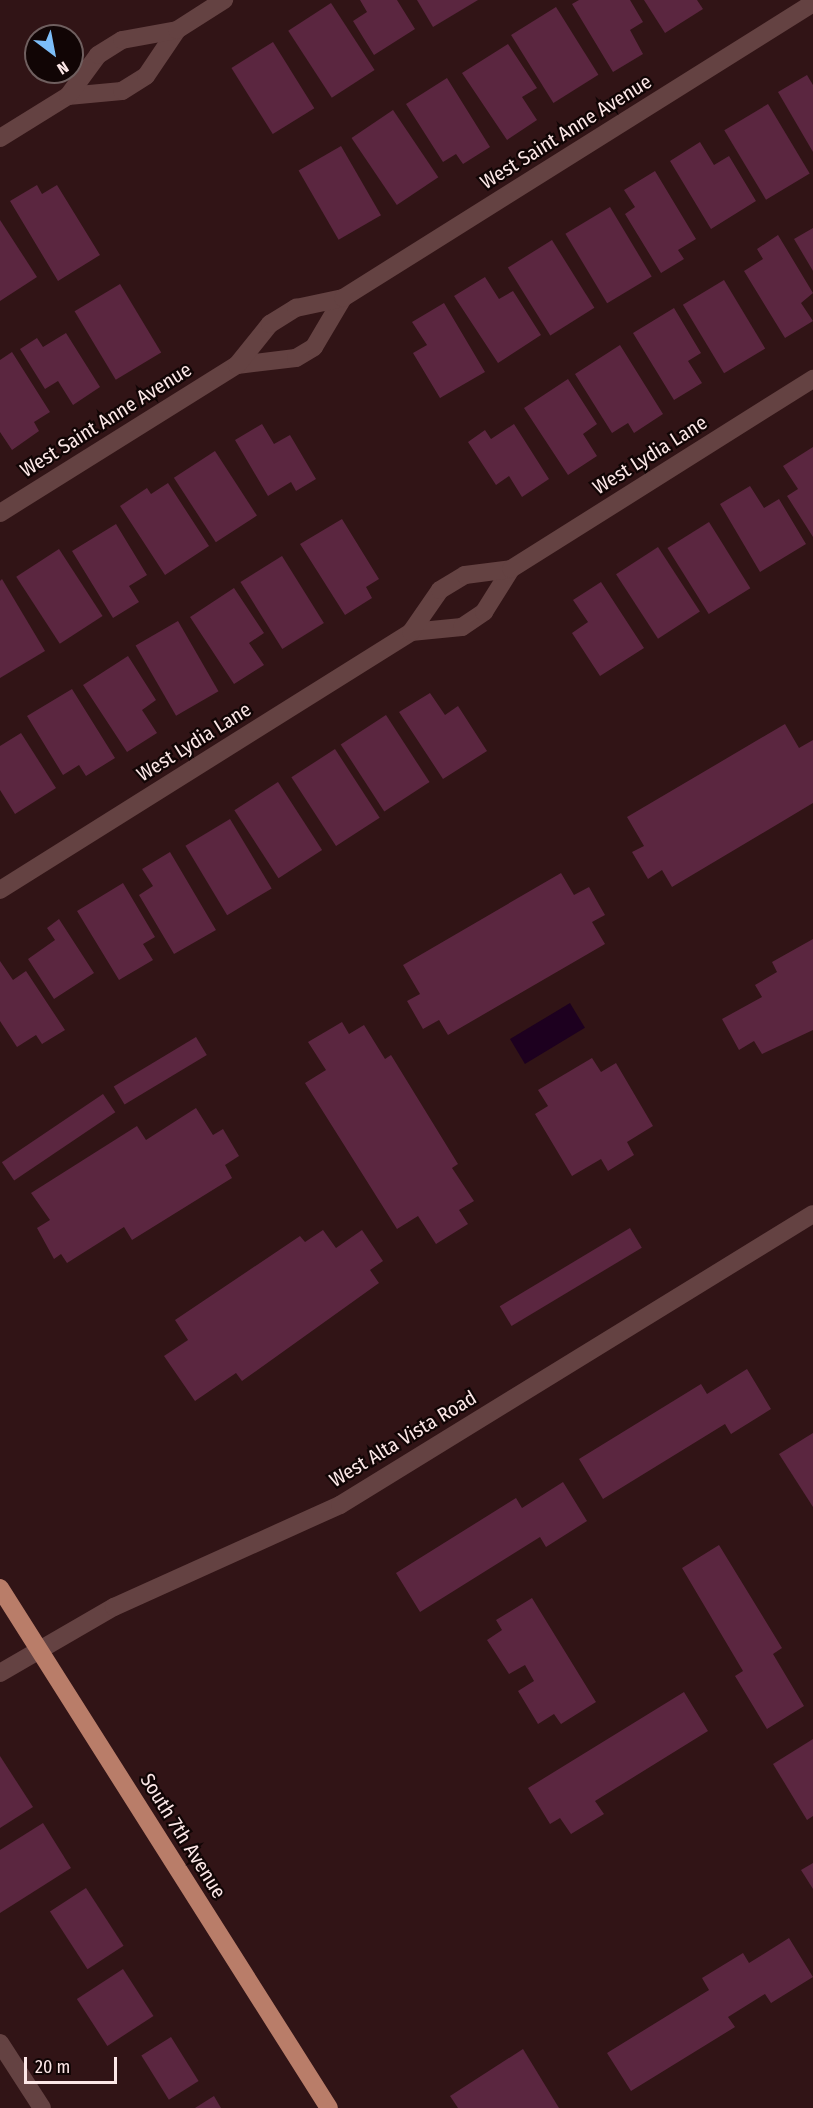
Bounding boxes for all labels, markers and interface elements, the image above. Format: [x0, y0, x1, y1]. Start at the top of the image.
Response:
north arrow [24, 24, 84, 84]
text: N [54, 57, 72, 79]
street label: West Saint Anne Avenue [476, 70, 656, 194]
street label: West Saint Anne Avenue [16, 358, 196, 482]
street label: West Lydia Lane [589, 410, 711, 500]
street label: West Lydia Lane [133, 697, 255, 787]
street label: West Alta Vista Road [325, 1386, 481, 1492]
street label: South 7th Avenue [135, 1769, 231, 1903]
scale bar [27, 2045, 120, 2083]
text: 20 m [35, 2056, 70, 2078]

